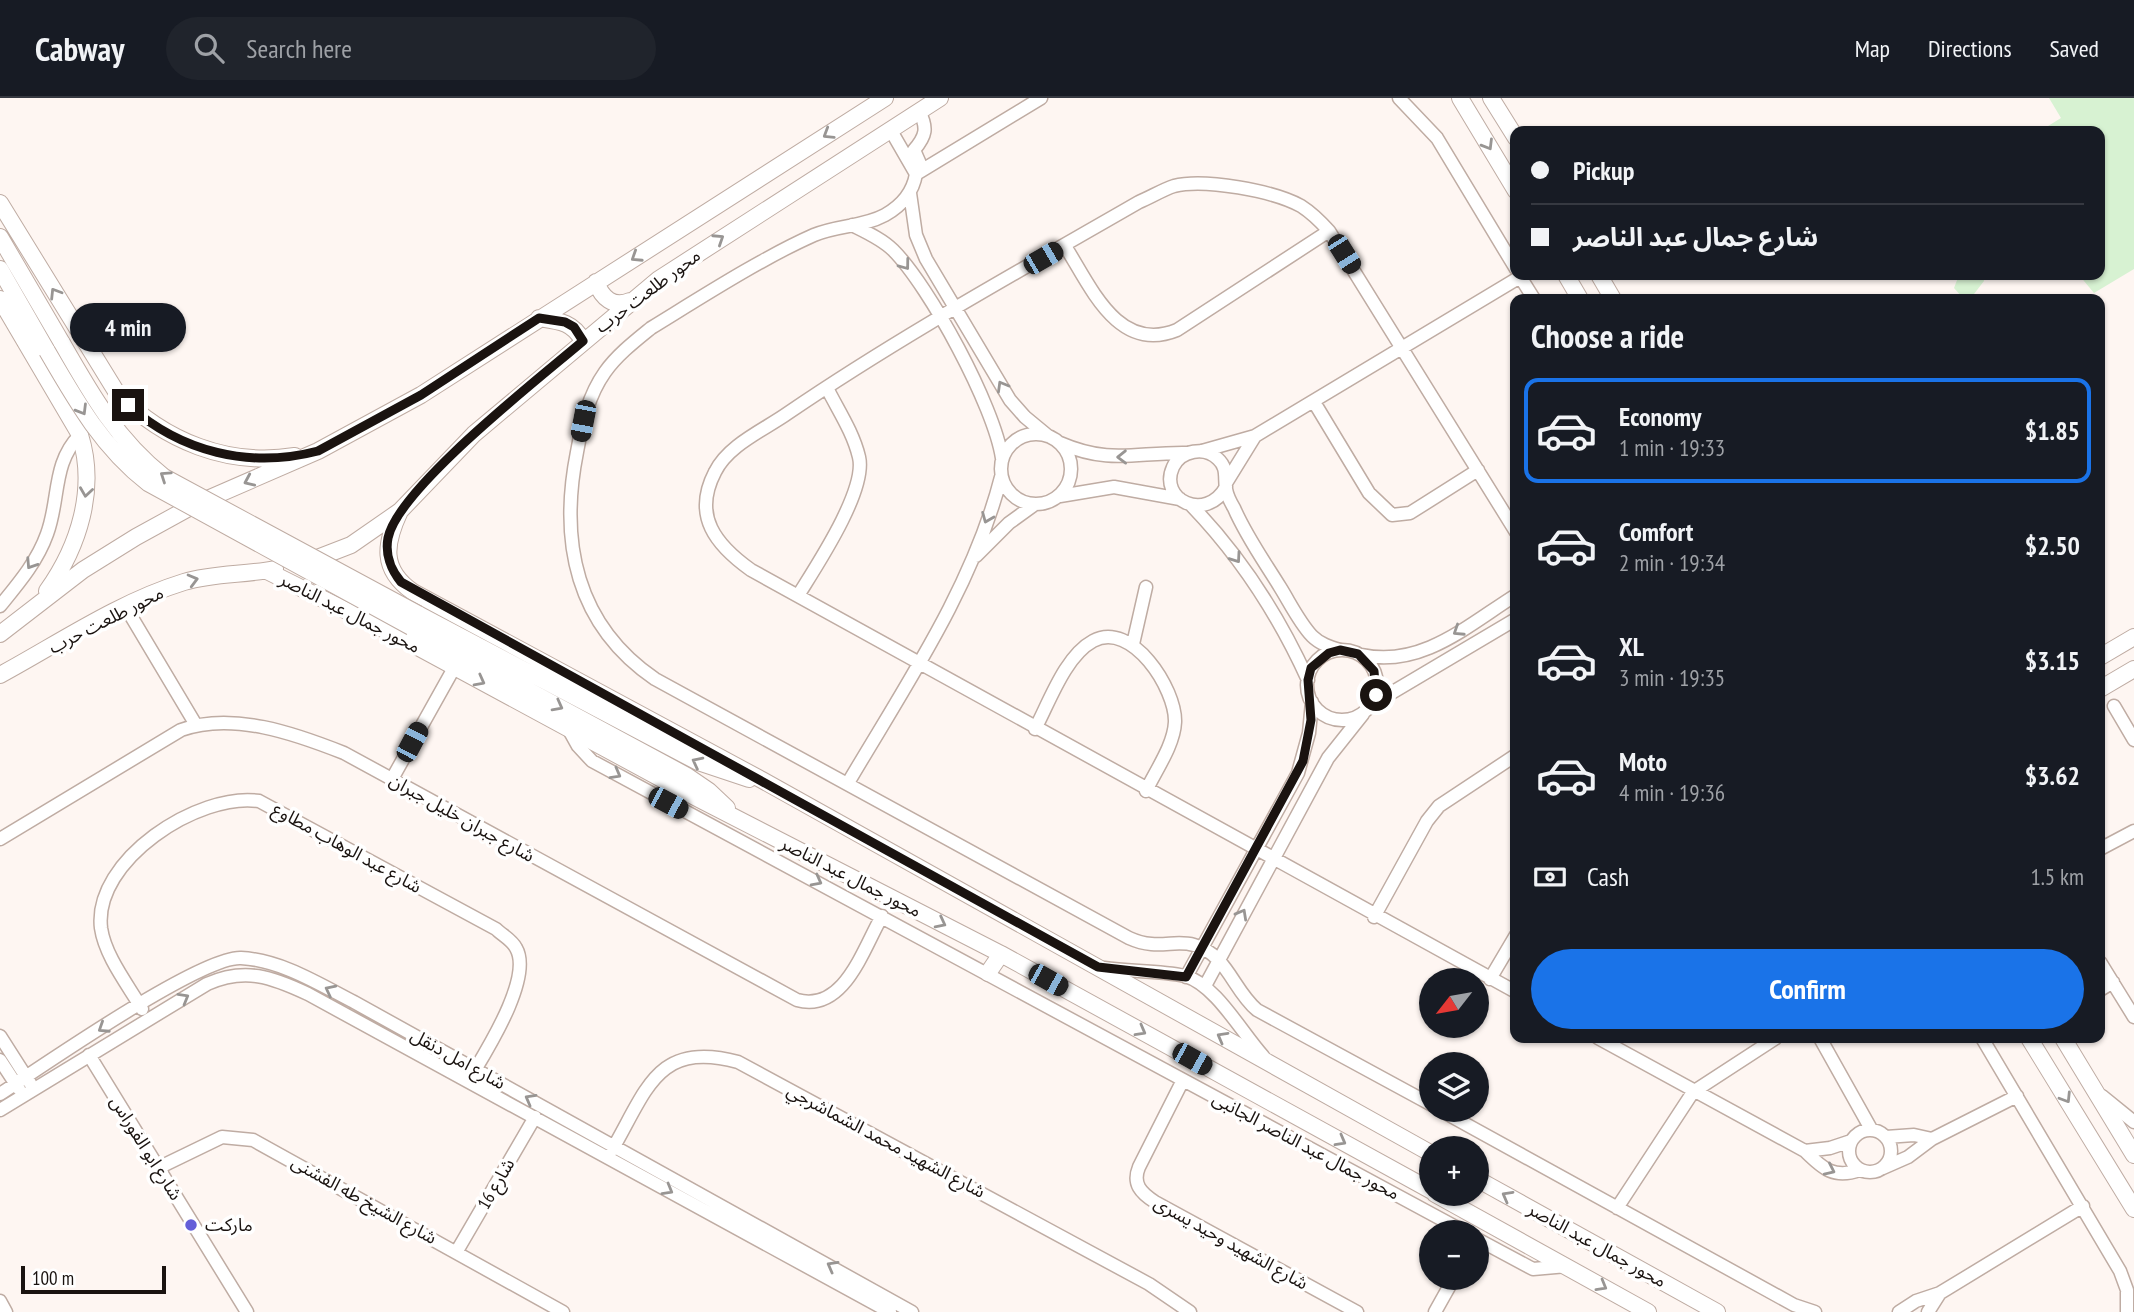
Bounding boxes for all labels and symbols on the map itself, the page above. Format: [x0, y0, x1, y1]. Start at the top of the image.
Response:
one-way arrow [822, 126, 835, 139]
one-way arrow [1479, 137, 1492, 150]
car [1324, 231, 1365, 277]
one-way arrow [711, 234, 724, 247]
car [1020, 238, 1067, 278]
street label: محور طلعت حرب [591, 244, 705, 338]
one-way arrow [631, 248, 644, 261]
one-way arrow [897, 258, 910, 270]
one-way arrow [51, 288, 64, 301]
callout: 4 min [70, 303, 186, 352]
one-way arrow [997, 381, 1010, 393]
route end [112, 389, 144, 421]
car [569, 398, 598, 444]
one-way arrow [73, 403, 86, 416]
one-way arrow [1117, 449, 1127, 465]
one-way arrow [159, 471, 172, 484]
one-way arrow [244, 473, 256, 487]
one-way arrow [79, 486, 94, 497]
one-way arrow [982, 512, 996, 524]
one-way arrow [1228, 550, 1241, 563]
one-way arrow [27, 556, 40, 569]
street label: محور جمال عبد الناصر [275, 567, 424, 658]
one-way arrow [186, 574, 198, 588]
street label: محور طلعت حرب [44, 581, 167, 658]
one-way arrow [1453, 623, 1466, 636]
one-way arrow [472, 673, 485, 686]
route start [1360, 679, 1392, 711]
one-way arrow [551, 698, 563, 711]
car [393, 719, 432, 765]
one-way arrow [692, 756, 704, 770]
one-way arrow [609, 766, 621, 779]
street label: شارع جبران خليل جبران [384, 768, 539, 870]
car [645, 784, 692, 822]
street label: شارع عبد الوهاب مطاوع [267, 797, 426, 901]
street label: محور جمال عبد الناصر [776, 831, 925, 922]
one-way arrow [809, 873, 822, 887]
one-way arrow [1234, 908, 1247, 921]
one-way arrow [934, 915, 946, 929]
car [1025, 961, 1072, 999]
north arrow [1419, 968, 1489, 1038]
one-way arrow [325, 984, 337, 998]
one-way arrow [176, 993, 189, 1006]
one-way arrow [97, 1020, 110, 1033]
street label: شارع امل دنقل [405, 1023, 510, 1097]
one-way arrow [1134, 1023, 1147, 1037]
one-way arrow [1217, 1032, 1229, 1045]
car [1169, 1040, 1216, 1078]
street label: شارع الشهيد محمد الشماشرجي [782, 1078, 989, 1205]
street label: محور جمال عبد الناصر الجانبى [1209, 1086, 1404, 1205]
one-way arrow [2057, 1090, 2070, 1103]
street label: شارع ابو الفوراس [103, 1091, 188, 1206]
one-way arrow [524, 1094, 537, 1107]
one-way arrow [1333, 1133, 1346, 1146]
street label: شارع الشيخ طه الفشنى [286, 1150, 441, 1252]
street label: شارع 16 [472, 1154, 522, 1215]
one-way arrow [1823, 1162, 1835, 1176]
one-way arrow [661, 1182, 674, 1195]
street label: شارع الشهيد وحيد يسرى [1149, 1191, 1312, 1297]
one-way arrow [1502, 1191, 1514, 1204]
street label: محور جمال عبد الناصر [1523, 1197, 1671, 1292]
place label: ماركت [205, 1213, 253, 1236]
marker: ماركت [183, 1217, 199, 1233]
one-way arrow [827, 1260, 839, 1274]
scale bar [21, 1263, 166, 1295]
one-way arrow [1595, 1278, 1607, 1291]

